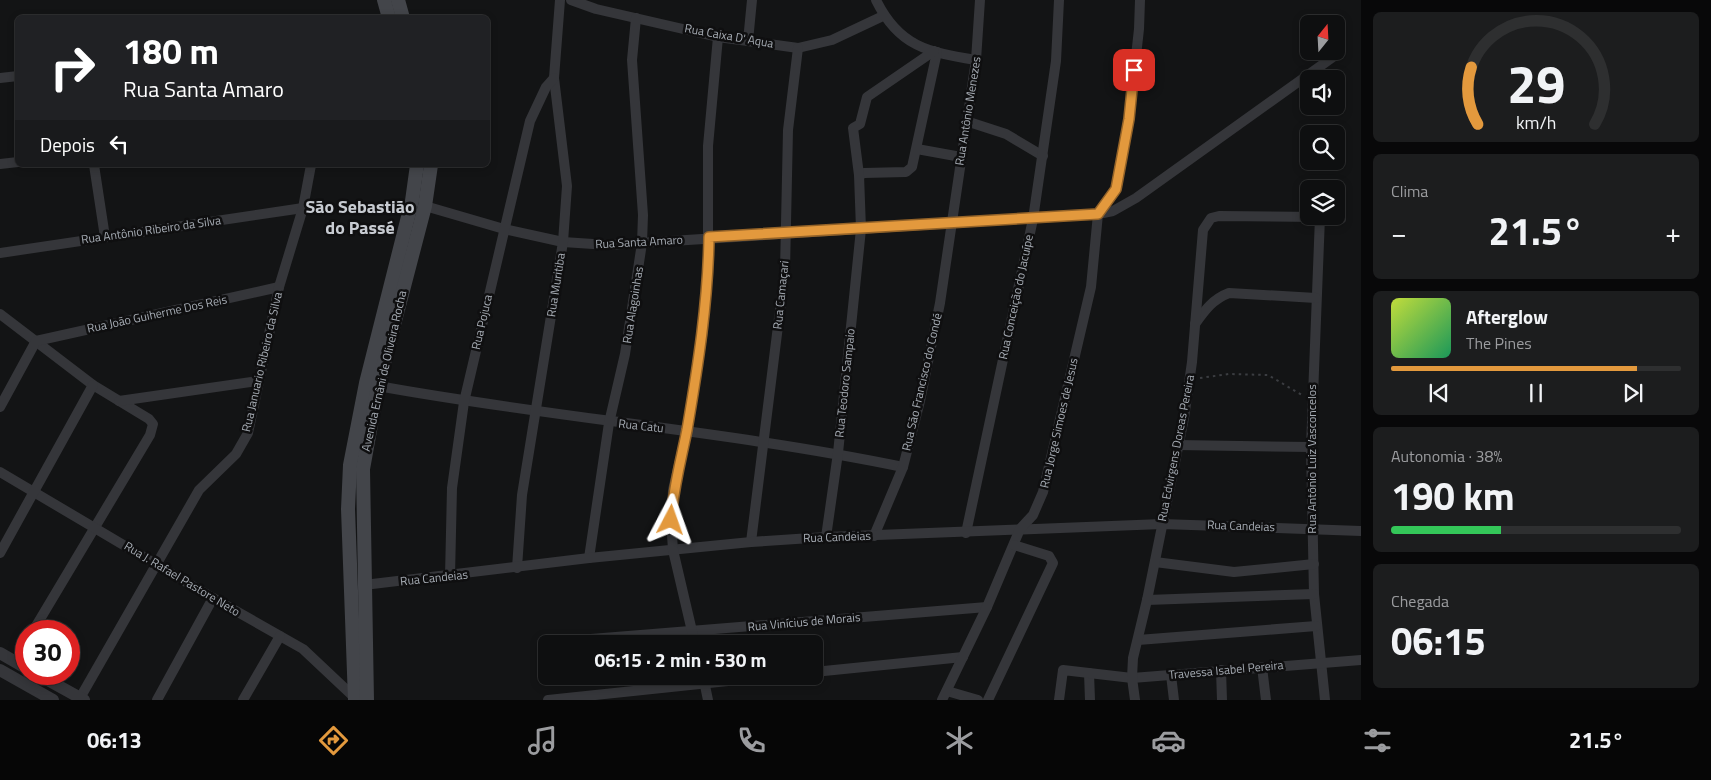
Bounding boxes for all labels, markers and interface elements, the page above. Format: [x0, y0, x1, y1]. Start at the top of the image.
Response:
north arrow [1300, 15, 1345, 60]
map controls [1300, 15, 1345, 225]
street label: Rua Caixa D' Aqua [683, 18, 775, 53]
text: 180 m [123, 24, 219, 78]
icon: right [40, 35, 105, 100]
text: 29 [1507, 44, 1565, 123]
pin [1113, 49, 1155, 91]
street label: Rua Antônio Menezes [950, 55, 986, 167]
icon: arrive [1120, 56, 1148, 84]
button: sound [1300, 70, 1345, 115]
text: Rua Santa Amaro [123, 72, 284, 106]
text: km/h [1516, 109, 1556, 136]
button: search [1300, 125, 1345, 170]
text: Depois [40, 130, 95, 159]
icon: left [105, 130, 133, 158]
text: Clima [1391, 179, 1428, 203]
button: layers [1300, 180, 1345, 225]
district label: São Sebastião do Passé [306, 193, 414, 241]
text: 21.5° [1489, 202, 1583, 260]
street label: Rua Antônio Ribeiro da Silva [80, 210, 222, 249]
text: − [1391, 211, 1407, 254]
text: + [1665, 211, 1681, 254]
street label: Rua Santa Amaro [595, 230, 683, 253]
street label: Rua Conceição do Jacuípe [993, 233, 1038, 361]
street label: Rua Muritiba [541, 251, 570, 318]
street label: Rua Camaçari [767, 260, 794, 330]
street label: Rua Alagoinhas [617, 265, 648, 345]
street label: Rua João Guiherme Dos Reis [85, 289, 229, 338]
street label: Avenida Ernâni de Oliveira Rocha [356, 289, 411, 453]
street label: Rua Januario Ribeiro da Silva [236, 290, 287, 434]
street label: Rua Pojuca [466, 292, 497, 351]
text: Afterglow [1466, 302, 1548, 331]
street label: Rua São Francisco do Condé [896, 311, 947, 453]
street label: Rua Teodoro Sampaio [829, 327, 860, 438]
text: The Pines [1466, 331, 1532, 355]
street label: Rua Jorge Simoes de Jesus [1034, 356, 1083, 490]
street label: Rua Edvirgens Doreas Pereira [1152, 373, 1199, 523]
icon: previous [1425, 379, 1453, 407]
icon: pause [1522, 379, 1550, 407]
icon: next [1619, 379, 1647, 407]
street label: Rua Antônio Luiz Vasconcelos [1302, 384, 1321, 534]
street label: Rua Catu [617, 414, 665, 437]
text: Autonomia · 38% [1391, 444, 1502, 468]
text: 190 km [1391, 467, 1515, 525]
position arrow [644, 493, 696, 545]
street label: Rua Candeias [1207, 515, 1276, 536]
street label: Rua Candeias [803, 526, 872, 547]
street label: Rua J. Rafael Pastore Neto [121, 536, 244, 621]
street label: Rua Candeias [399, 564, 469, 591]
text: Chegada [1391, 589, 1449, 613]
street label: Rua Vinícius de Morais [747, 607, 862, 636]
text: 06:15 [1391, 612, 1486, 670]
speed limit sign: 30 [15, 620, 80, 685]
text: 06:15 · 2 min · 530 m [594, 645, 767, 674]
street label: Travessa Isabel Pereira [1168, 655, 1284, 684]
text: 06:13 [87, 723, 142, 757]
icon: directions [316, 723, 351, 758]
icon: music [525, 723, 560, 758]
icon: phone [734, 723, 769, 758]
icon: climate [942, 723, 977, 758]
icon: car [1151, 723, 1186, 758]
icon: filters [1360, 723, 1395, 758]
text: 21.5° [1569, 723, 1624, 757]

